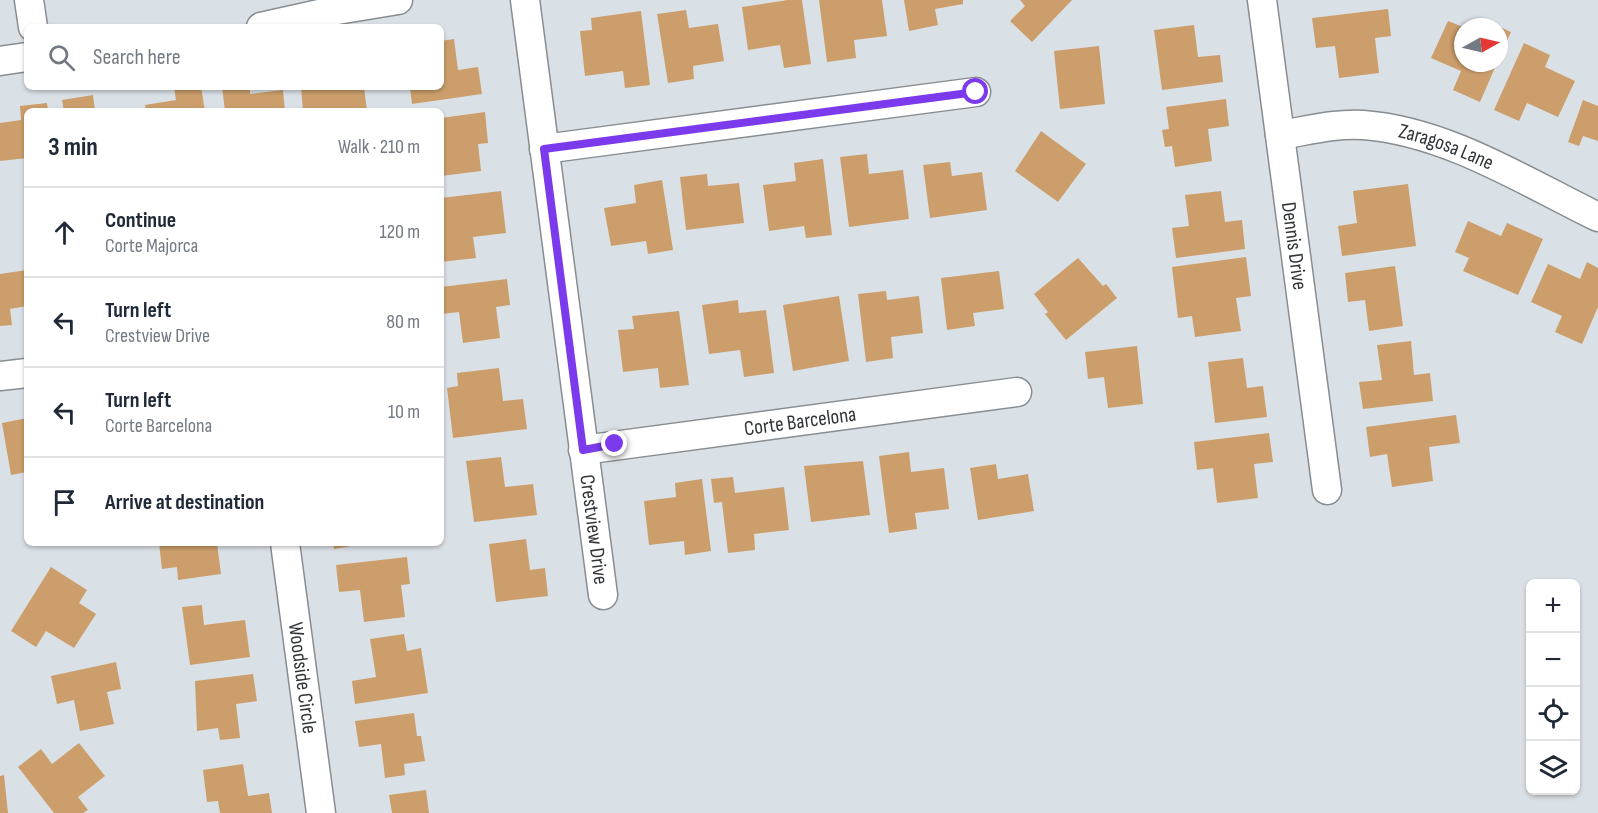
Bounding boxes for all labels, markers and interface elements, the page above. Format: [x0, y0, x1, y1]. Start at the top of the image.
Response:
north arrow [1454, 18, 1508, 72]
search box [24, 24, 444, 90]
icon: search [45, 41, 78, 74]
text: Search here [93, 44, 180, 71]
route start [962, 78, 988, 104]
street label: Zaragosa Lane [1396, 118, 1498, 175]
text: 3 min [48, 132, 98, 163]
text: Walk · 210 m [338, 135, 420, 159]
street label: Dennis Drive [1276, 200, 1313, 291]
text: Continue [105, 207, 176, 234]
icon: ahead [48, 216, 81, 249]
text: 120 m [380, 220, 420, 244]
text: Corte Majorca [105, 234, 198, 258]
text: Turn left [105, 297, 171, 324]
icon: left [48, 306, 81, 339]
text: 80 m [386, 310, 420, 334]
text: Crestview Drive [105, 324, 210, 348]
text: Turn left [105, 387, 171, 414]
icon: left [48, 396, 81, 429]
text: 10 m [388, 400, 420, 424]
street label: Corte Barcelona [743, 401, 858, 441]
text: Corte Barcelona [105, 414, 212, 438]
route end [601, 430, 627, 456]
street label: Crestview Drive [575, 473, 614, 586]
icon: arrive [48, 486, 81, 519]
text: Arrive at destination [105, 489, 264, 516]
map controls [1526, 579, 1580, 795]
button: + [1526, 579, 1580, 633]
street label: Woodside Circle [283, 621, 323, 735]
button: − [1526, 633, 1580, 687]
button: locate [1526, 687, 1580, 741]
button: layers [1526, 741, 1580, 795]

